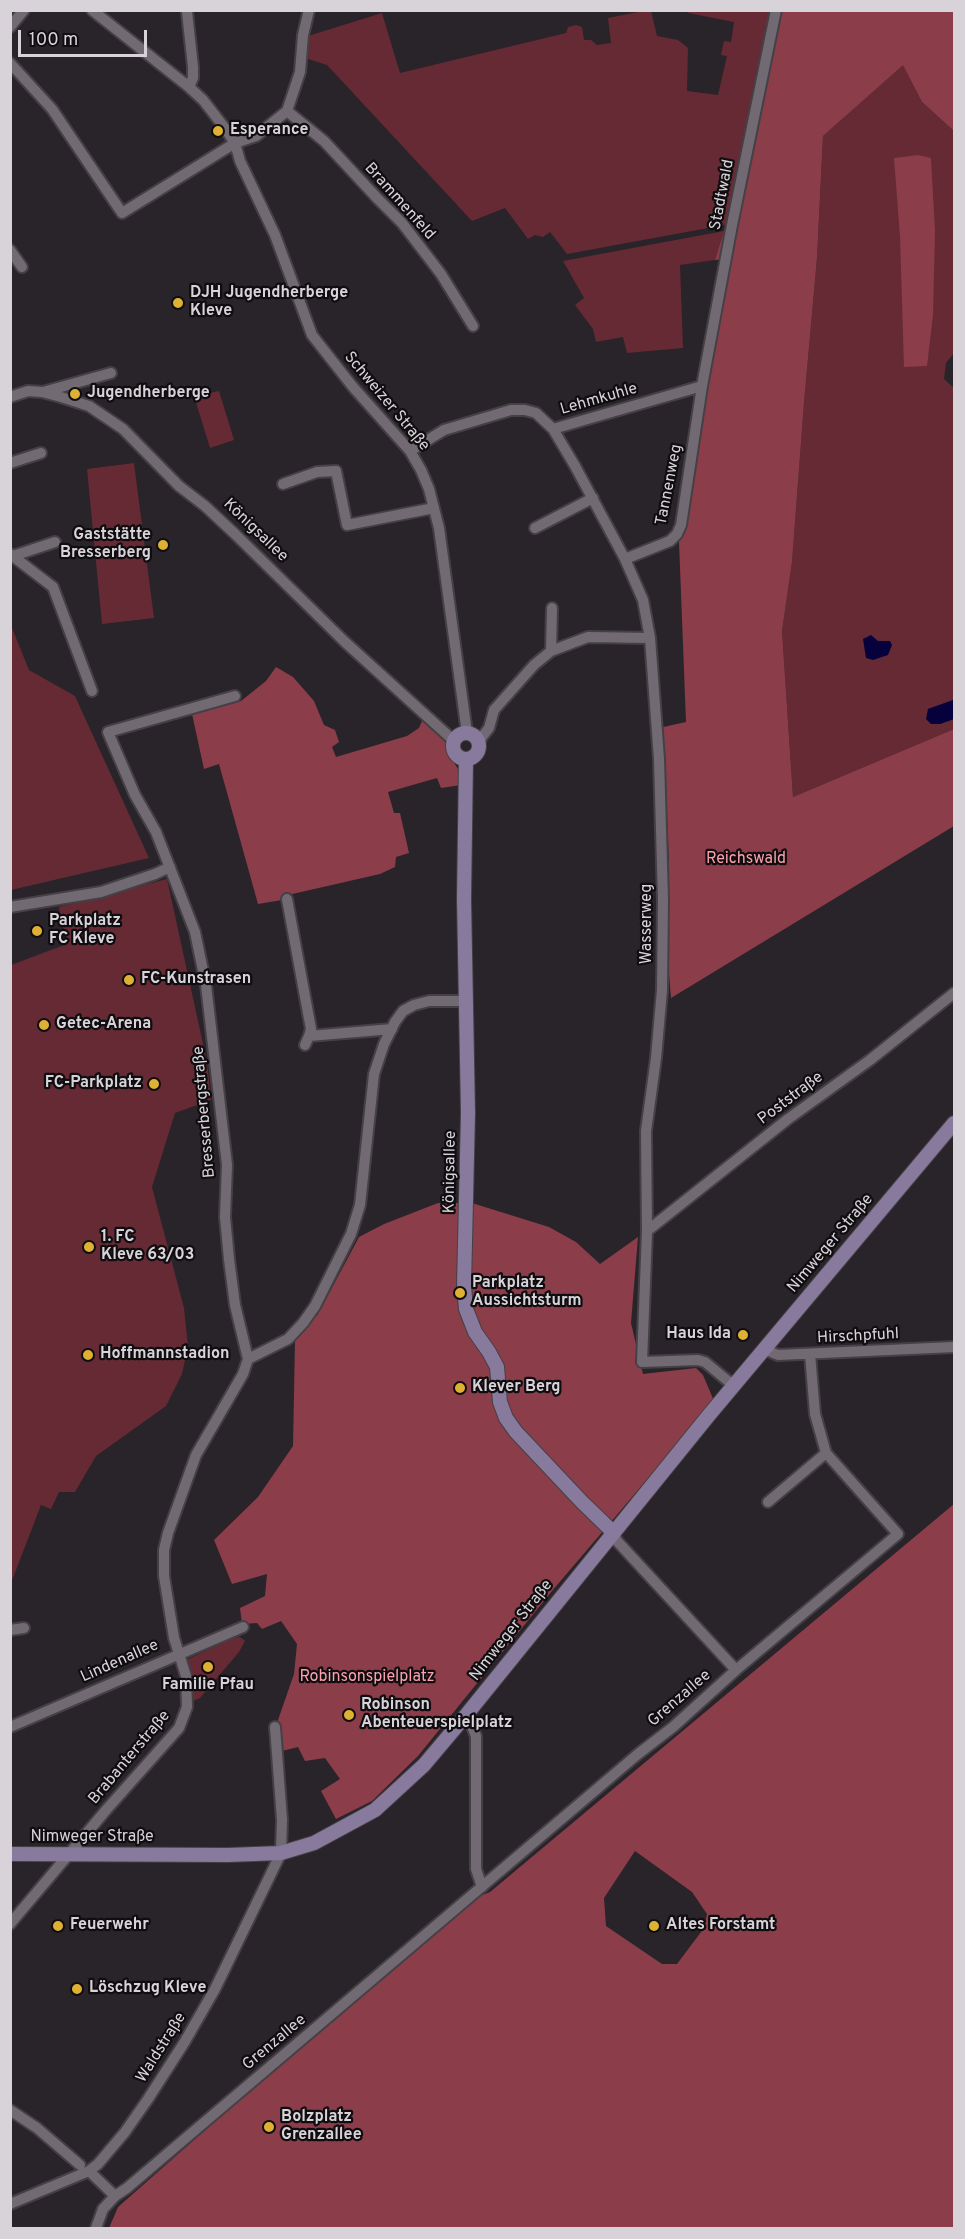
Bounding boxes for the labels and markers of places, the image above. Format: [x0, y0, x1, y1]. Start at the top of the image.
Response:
place label: Esperance [230, 121, 308, 141]
marker: Esperance [211, 124, 225, 138]
place label: DJH Jugendherberge Kleve [190, 284, 348, 322]
marker: DJH Jugendherberge Kleve [171, 296, 185, 310]
place label: Jugendherberge [87, 384, 210, 404]
marker: Jugendherberge [68, 387, 82, 401]
place label: Gaststätte Bresserberg [60, 526, 151, 564]
marker: Gaststätte Bresserberg [156, 538, 170, 552]
place label: Parkplatz FC Kleve [49, 912, 121, 950]
marker: Parkplatz FC Kleve [30, 924, 44, 938]
place label: FC-Kunstrasen [141, 970, 251, 990]
marker: FC-Kunstrasen [122, 973, 136, 987]
place label: Getec-Arena [56, 1015, 151, 1035]
marker: Getec-Arena [37, 1018, 51, 1032]
place label: FC-Parkplatz [45, 1074, 142, 1094]
marker: FC-Parkplatz [147, 1077, 161, 1091]
place label: 1. FC Kleve 63/03 [101, 1228, 194, 1266]
marker: 1. FC Kleve 63/03 [82, 1240, 96, 1254]
place label: Parkplatz Aussichtsturm [472, 1274, 581, 1312]
marker: Parkplatz Aussichtsturm [453, 1286, 467, 1300]
place label: Haus Ida [666, 1325, 731, 1345]
marker: Haus Ida [736, 1328, 750, 1342]
place label: Hoffmannstadion [100, 1345, 229, 1365]
marker: Hoffmannstadion [81, 1348, 95, 1362]
place label: Klever Berg [472, 1378, 561, 1398]
marker: Klever Berg [453, 1381, 467, 1395]
marker: Familie Pfau [201, 1660, 215, 1674]
place label: Familie Pfau [162, 1676, 254, 1696]
place label: Robinson Abenteuerspielplatz [361, 1696, 513, 1734]
marker: Robinson Abenteuerspielplatz [342, 1708, 356, 1722]
place label: Feuerwehr [70, 1916, 149, 1936]
place label: Altes Forstamt [666, 1916, 775, 1936]
marker: Feuerwehr [51, 1919, 65, 1933]
marker: Altes Forstamt [647, 1919, 661, 1933]
place label: Löschzug Kleve [89, 1979, 206, 1999]
marker: Löschzug Kleve [70, 1982, 84, 1996]
place label: Bolzplatz Grenzallee [281, 2108, 362, 2146]
marker: Bolzplatz Grenzallee [262, 2120, 276, 2134]

